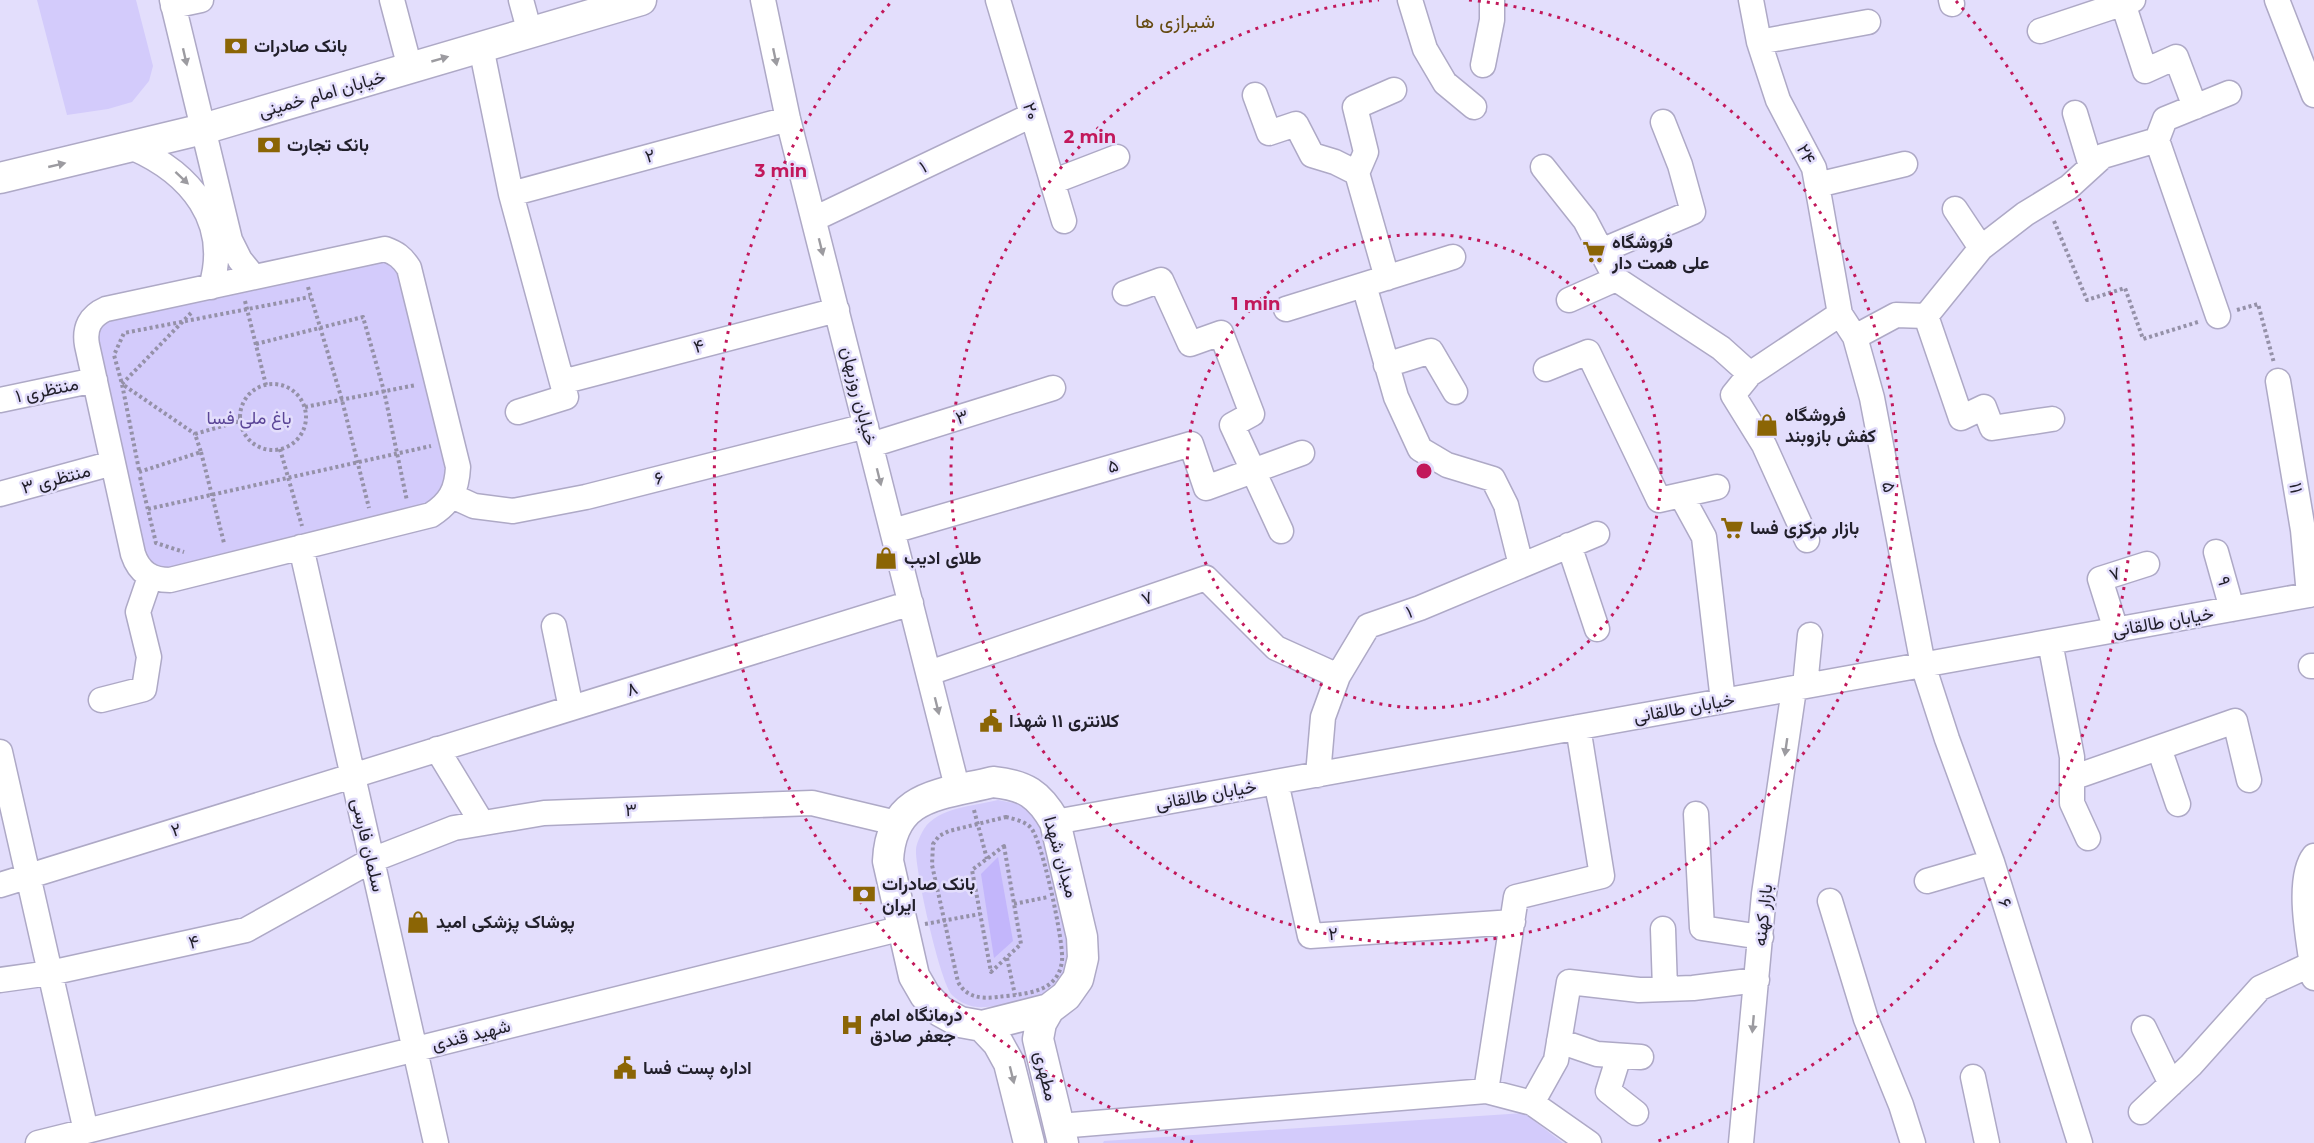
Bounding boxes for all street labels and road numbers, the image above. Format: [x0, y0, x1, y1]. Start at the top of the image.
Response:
street label: خیابان امام خمینی [256, 65, 388, 124]
street label: ۲۰ [1018, 100, 1044, 122]
street label: ۲۴ [1792, 140, 1820, 168]
street label: ۲ [643, 144, 657, 168]
street label: ۱ [916, 156, 930, 178]
street label: ۴ [691, 334, 707, 358]
street label: خیابان روزبهان [836, 344, 882, 448]
street label: منتظری ۱ [13, 373, 81, 407]
street label: ۳ [953, 405, 971, 429]
street label: ۵ [1105, 454, 1121, 478]
street label: منتظری ۳ [19, 459, 93, 499]
street label: ۶ [652, 466, 666, 490]
street label: ۵ [1877, 480, 1901, 494]
street label: ۱۱ [2284, 481, 2308, 495]
street label: ۷ [2107, 562, 2123, 586]
street label: ۹ [2212, 574, 2236, 588]
street label: ۷ [1138, 586, 1156, 610]
street label: ۱ [1403, 601, 1415, 623]
street label: خیابان طالقانی [2111, 602, 2215, 642]
street label: ۸ [624, 677, 640, 701]
street label: خیابان طالقانی [1632, 688, 1736, 728]
street label: خیابان طالقانی [1154, 775, 1258, 815]
street label: سلمان فارسی [347, 796, 389, 894]
street label: ۳ [625, 799, 637, 821]
street label: میدان شهدا [1039, 814, 1083, 900]
street label: ۲ [168, 818, 184, 842]
street label: بازار کهنه [1749, 883, 1777, 947]
street label: ۶ [1993, 895, 2017, 911]
street label: ۲ [1328, 923, 1338, 945]
street label: ۴ [187, 930, 201, 954]
street label: شهید قندی [429, 1015, 513, 1055]
street label: مطهری [1030, 1049, 1062, 1103]

